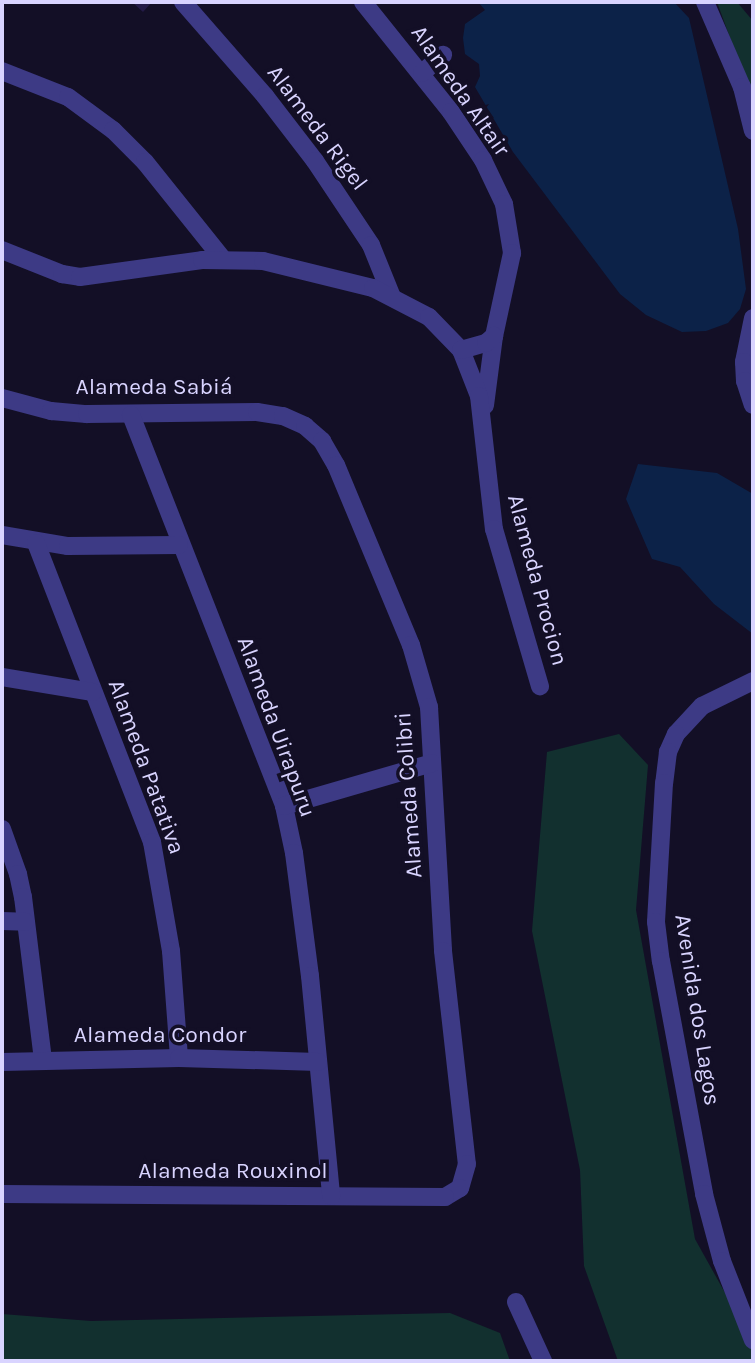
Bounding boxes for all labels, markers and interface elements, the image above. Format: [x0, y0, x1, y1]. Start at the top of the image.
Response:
street label: Alameda Altair [405, 20, 515, 162]
street label: Alameda Rigel [261, 60, 373, 196]
street label: Alameda Sabiá [75, 373, 233, 401]
street label: Alameda Procion [501, 491, 573, 669]
street label: Alameda Uirapuru [231, 633, 321, 821]
street label: Alameda Patativa [102, 676, 190, 858]
street label: Alameda Colibri [389, 711, 429, 879]
street label: Avenida dos Lagos [668, 912, 726, 1108]
street label: Alameda Condor [74, 1021, 246, 1049]
street label: Alameda Rouxinol [138, 1157, 328, 1185]

